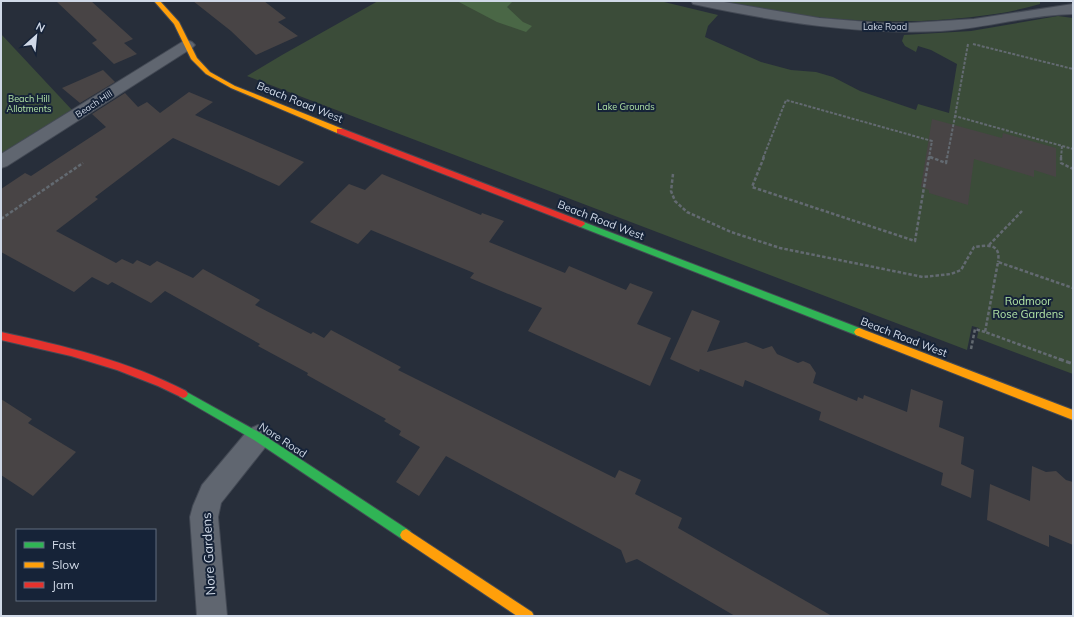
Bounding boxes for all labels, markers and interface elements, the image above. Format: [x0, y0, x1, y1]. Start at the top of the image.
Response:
north arrow [16, 16, 56, 56]
text: N [34, 19, 47, 35]
street label: Lake Road [863, 21, 907, 32]
street label: Beach Road West [255, 78, 345, 126]
street label: Beach Hill [73, 88, 114, 120]
park label: Beach Hill Allotments [7, 93, 51, 114]
park label: Lake Grounds [597, 101, 655, 112]
street label: Beach Road West [556, 197, 646, 243]
park label: Rodmoor Rose Gardens [992, 294, 1064, 321]
street label: Beach Road West [859, 314, 949, 360]
street label: Nore Road [256, 419, 310, 461]
street label: Nore Gardens [198, 512, 218, 596]
legend [16, 529, 156, 601]
text: Fast [52, 537, 76, 552]
text: Slow [52, 557, 80, 572]
text: Jam [52, 577, 74, 592]

